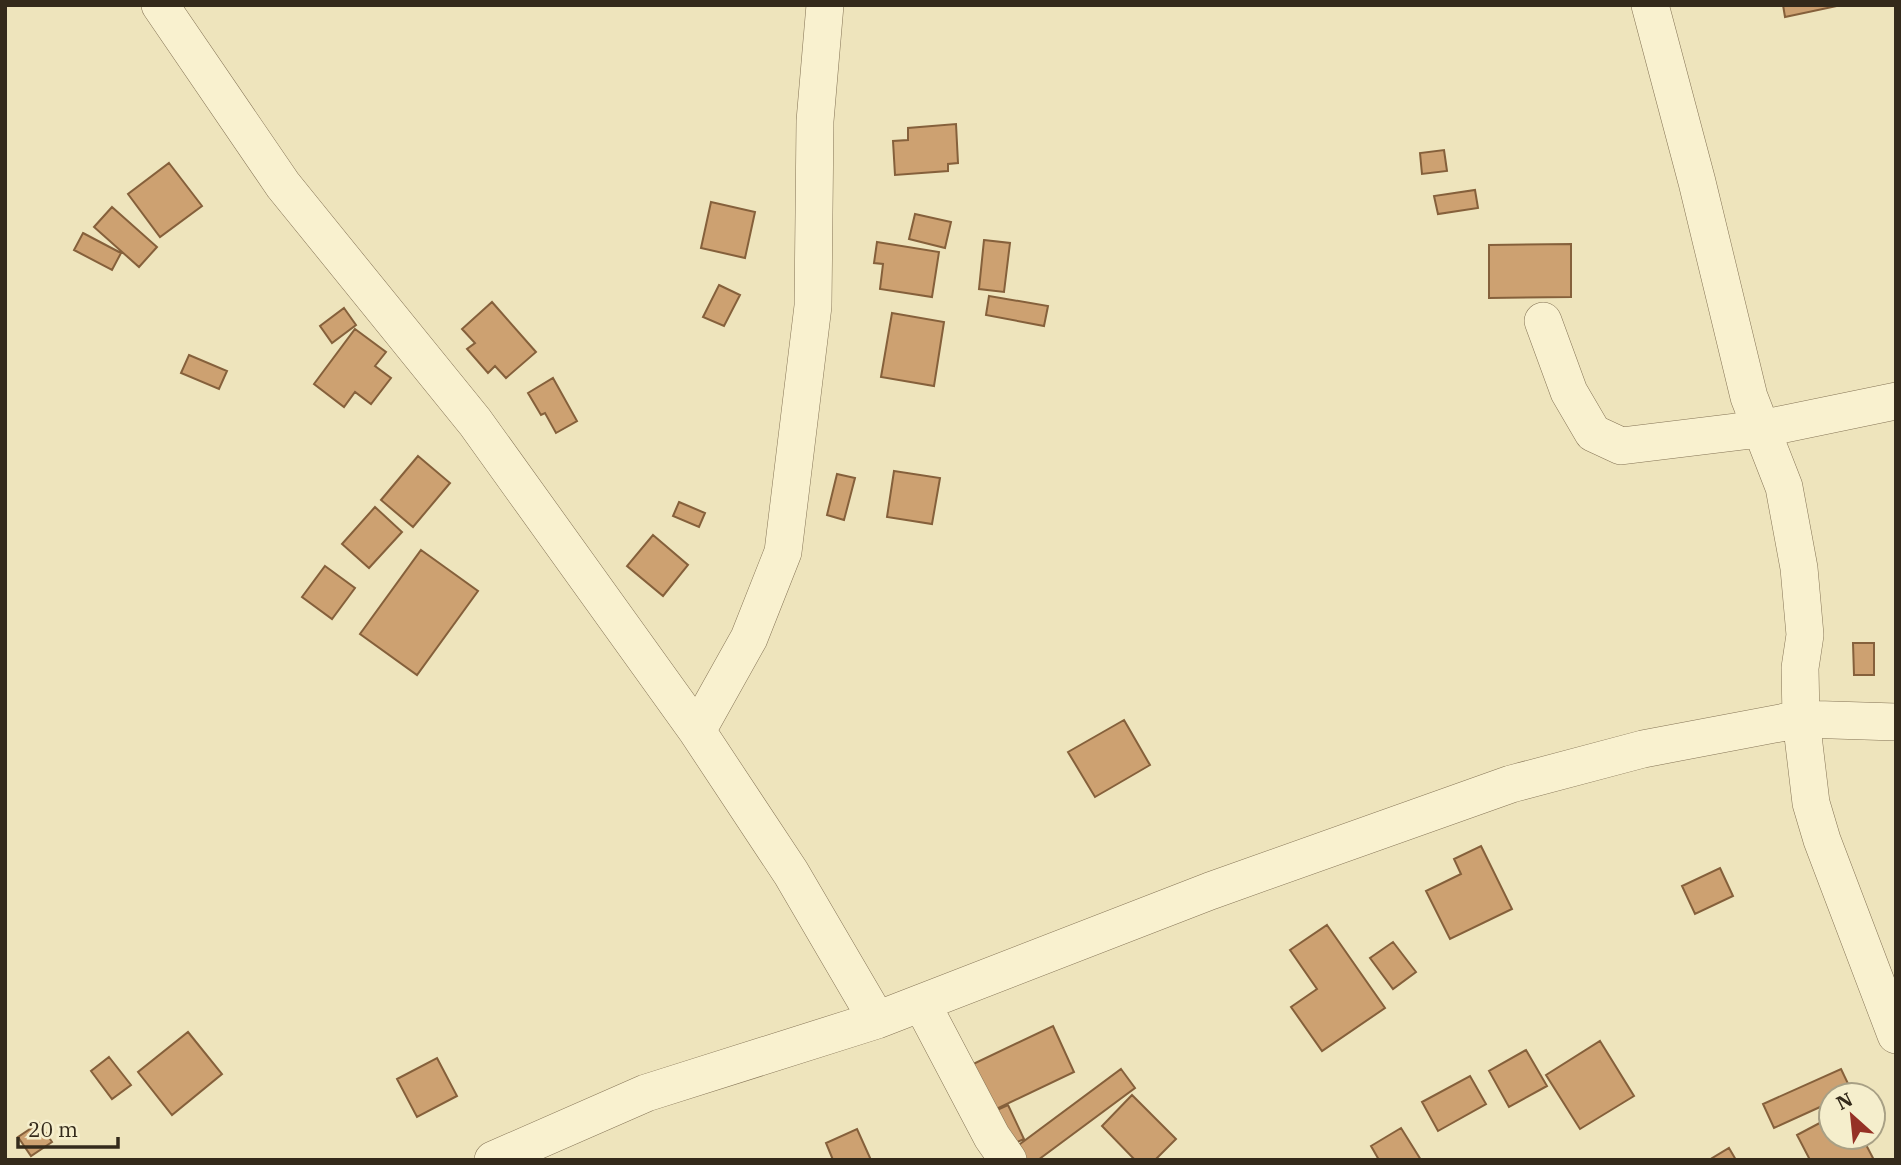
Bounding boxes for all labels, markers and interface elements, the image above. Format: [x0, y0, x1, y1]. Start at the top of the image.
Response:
north arrow [1817, 1081, 1887, 1151]
text: N [1832, 1087, 1856, 1115]
scale bar [18, 1106, 117, 1150]
text: 20 m [28, 1115, 78, 1143]

